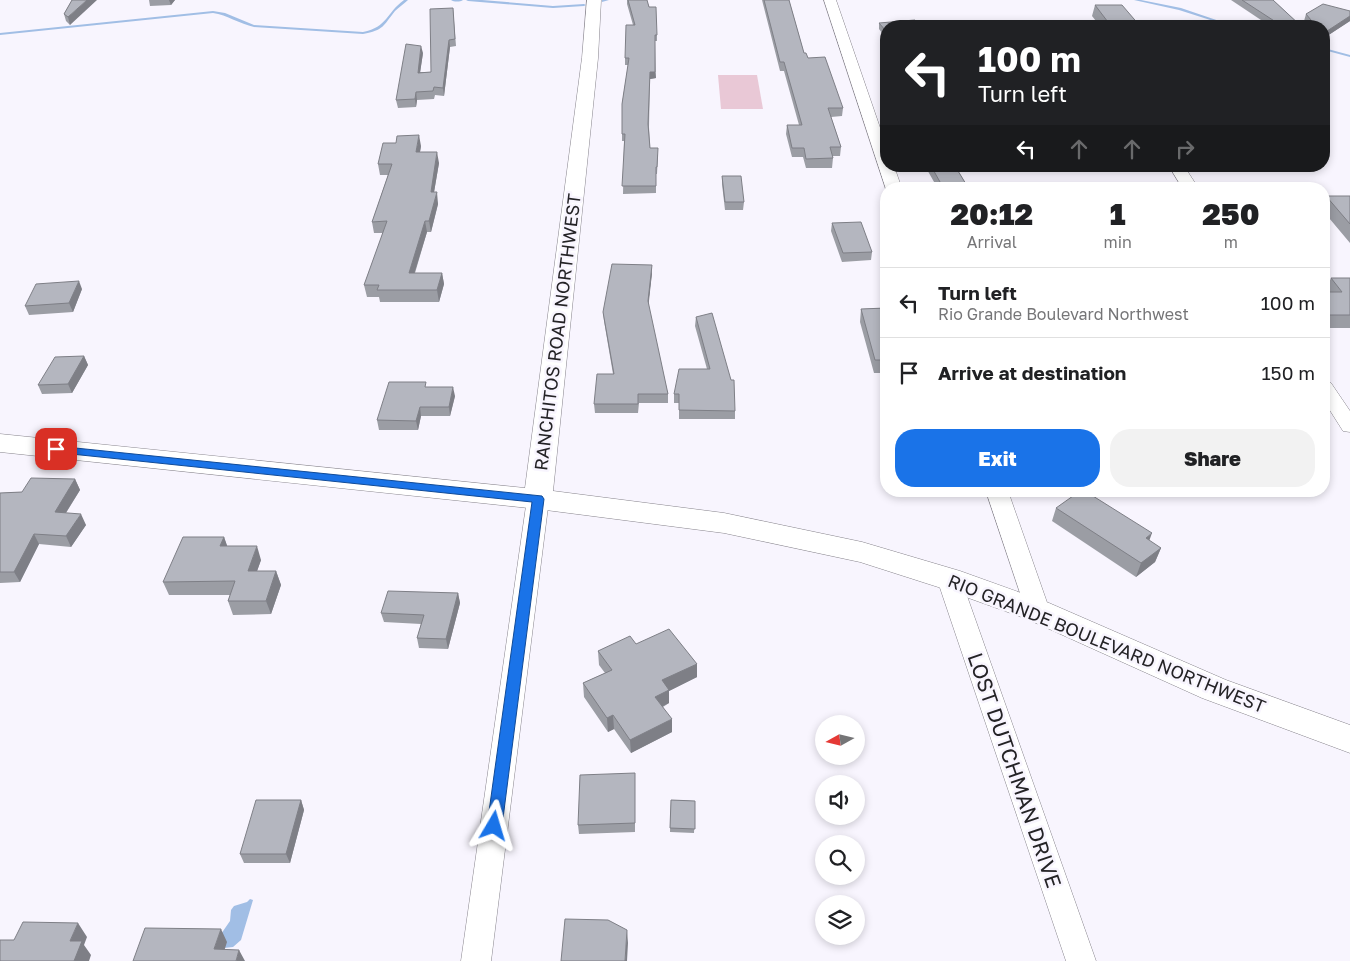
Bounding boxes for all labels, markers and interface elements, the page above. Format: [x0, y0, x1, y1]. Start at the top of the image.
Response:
text: 100 m [978, 38, 1081, 80]
icon: left [895, 40, 960, 105]
text: Turn left [978, 80, 1067, 107]
icon: left [1012, 135, 1040, 163]
icon: ahead [1065, 135, 1093, 163]
icon: ahead [1118, 135, 1146, 163]
icon: right [1171, 135, 1199, 163]
street label: RANCHITOS ROAD NORTHWEST [529, 192, 585, 472]
text: 20:12 [950, 196, 1033, 232]
text: 1 [1110, 196, 1126, 232]
text: 250 [1202, 196, 1260, 232]
text: Arrival [967, 232, 1017, 252]
text: min [1104, 232, 1132, 252]
text: m [1224, 232, 1238, 252]
text: Turn left [938, 281, 1017, 304]
icon: left [895, 289, 923, 317]
text: 100 m [1261, 291, 1315, 314]
text: Rio Grande Boulevard Northwest [938, 304, 1189, 324]
icon: arrive [895, 359, 923, 387]
text: Arrive at destination [938, 361, 1126, 384]
text: 150 m [1261, 361, 1315, 384]
pin [35, 428, 77, 470]
button: Exit [895, 429, 1100, 487]
button: Share [1110, 429, 1315, 487]
icon: arrive [42, 435, 70, 463]
street label: RIO GRANDE BOULEVARD NORTHWEST [945, 569, 1269, 717]
street label: LOST DUTCHMAN DRIVE [963, 649, 1067, 891]
north arrow [815, 715, 865, 765]
map controls [815, 715, 865, 945]
button: sound [815, 775, 865, 825]
position arrow [467, 799, 519, 851]
button: search [815, 835, 865, 885]
button: layers [815, 895, 865, 945]

